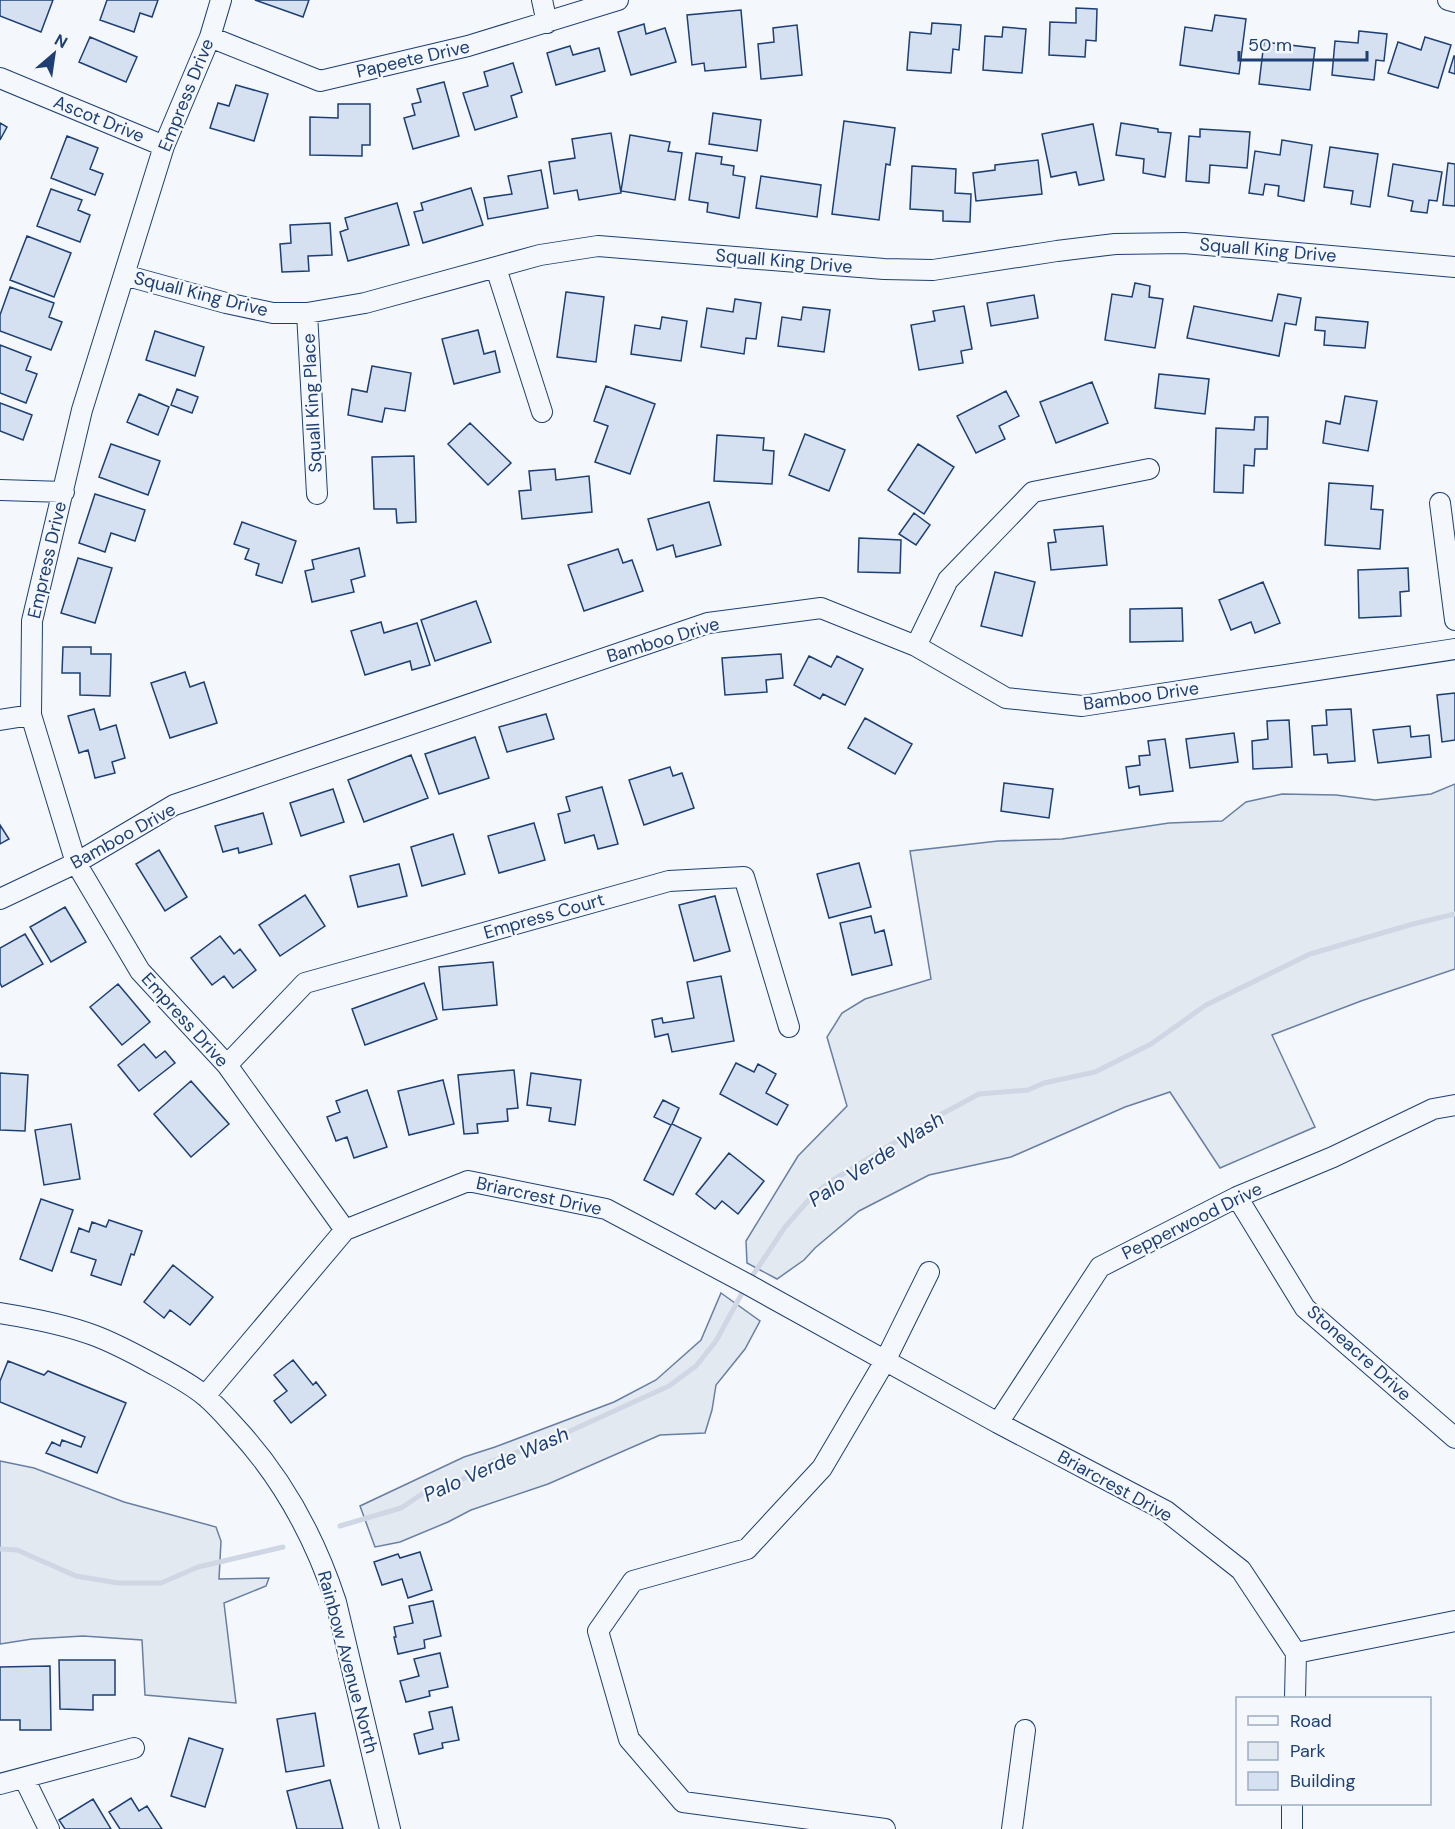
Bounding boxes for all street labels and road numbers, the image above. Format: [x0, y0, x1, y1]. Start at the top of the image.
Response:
street label: Papeete Drive [354, 34, 472, 84]
street label: Empress Drive [152, 35, 220, 155]
street label: Ascot Drive [50, 90, 148, 148]
street label: Squall King Drive [1199, 232, 1337, 268]
street label: Squall King Drive [715, 243, 853, 279]
street label: Squall King Drive [131, 266, 271, 322]
street label: Squall King Place [296, 333, 328, 473]
street label: Empress Drive [22, 499, 72, 621]
street label: Bamboo Drive [604, 611, 722, 669]
street label: Bamboo Drive [1082, 676, 1200, 716]
street label: Bamboo Drive [66, 797, 180, 875]
street label: Empress Court [481, 887, 607, 945]
street label: Empress Drive [136, 968, 234, 1072]
street label: Briarcrest Drive [474, 1171, 604, 1221]
street label: Pepperwood Drive [1118, 1177, 1266, 1265]
street label: Stoneacre Drive [1302, 1300, 1416, 1406]
street label: Briarcrest Drive [1053, 1445, 1177, 1527]
street label: Rainbow Avenue North [312, 1568, 384, 1756]

